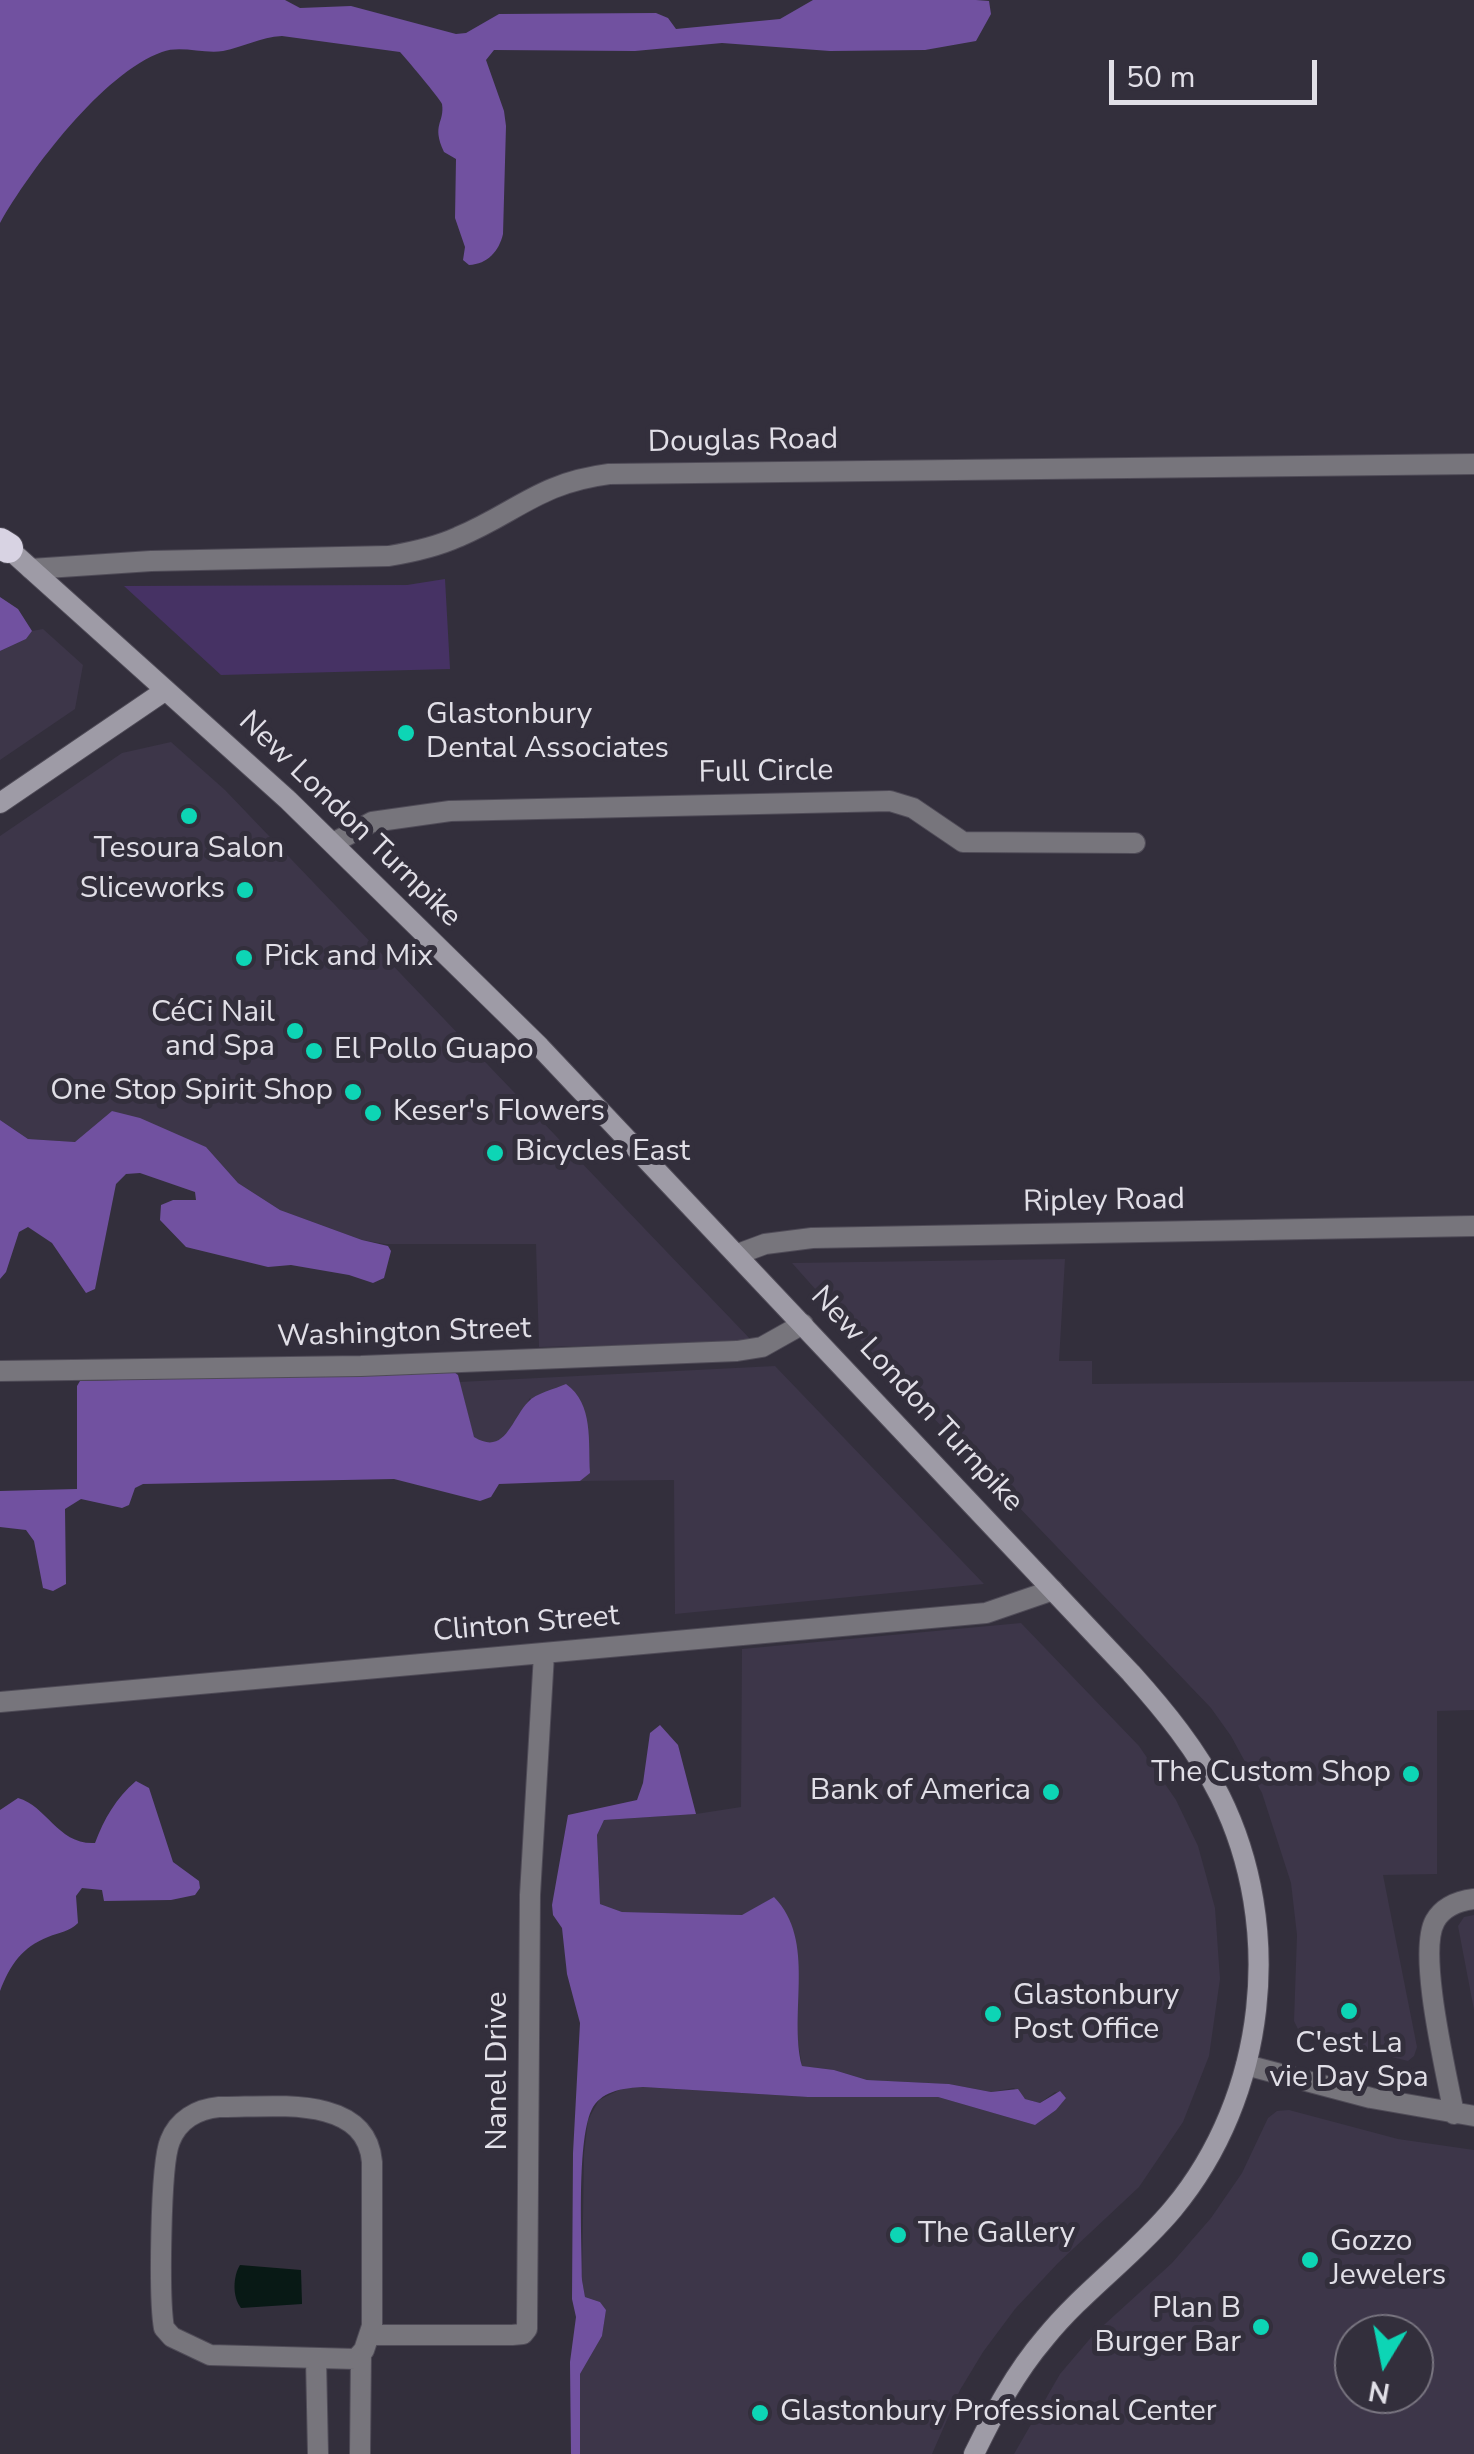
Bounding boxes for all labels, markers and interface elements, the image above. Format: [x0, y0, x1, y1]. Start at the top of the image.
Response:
scale bar [1114, 40, 1322, 102]
text: 50 m [1126, 57, 1195, 98]
street label: Douglas Road [648, 422, 838, 462]
place label: Glastonbury Dental Associates [426, 698, 669, 768]
street label: New London Turnpike [230, 705, 468, 935]
marker: Glastonbury Dental Associates [395, 722, 417, 744]
street label: Full Circle [698, 754, 834, 792]
marker: Tesoura Salon [178, 805, 200, 827]
place label: Tesoura Salon [94, 832, 284, 868]
place label: Sliceworks [80, 872, 225, 908]
marker: Sliceworks [234, 879, 256, 901]
place label: Pick and Mix [264, 940, 433, 976]
marker: Pick and Mix [233, 947, 255, 969]
place label: CéCi Nail and Spa [151, 996, 275, 1066]
marker: CéCi Nail and Spa [284, 1020, 306, 1042]
place label: El Pollo Guapo [334, 1033, 534, 1069]
marker: El Pollo Guapo [303, 1040, 325, 1062]
place label: One Stop Spirit Shop [50, 1074, 333, 1110]
marker: One Stop Spirit Shop [342, 1081, 364, 1103]
place label: Keser's Flowers [393, 1095, 605, 1131]
marker: Keser's Flowers [362, 1102, 384, 1124]
place label: Bicycles East [515, 1135, 690, 1171]
marker: Bicycles East [484, 1142, 506, 1164]
street label: Ripley Road [1023, 1183, 1185, 1221]
street label: New London Turnpike [802, 1280, 1030, 1520]
street label: Washington Street [277, 1312, 531, 1356]
street label: Clinton Street [431, 1599, 621, 1651]
place label: The Custom Shop [1151, 1756, 1391, 1792]
marker: The Custom Shop [1400, 1763, 1422, 1785]
place label: Bank of America [810, 1774, 1031, 1810]
marker: Bank of America [1040, 1781, 1062, 1803]
place label: Glastonbury Post Office [1013, 1979, 1179, 2050]
street label: Nanel Drive [481, 1992, 517, 2150]
marker: C'est La vie Day Spa [1338, 2000, 1360, 2022]
marker: Glastonbury Post Office [982, 2003, 1004, 2025]
place label: C'est La vie Day Spa [1269, 2027, 1429, 2098]
place label: The Gallery [918, 2217, 1075, 2253]
marker: The Gallery [887, 2224, 909, 2246]
place label: Gozzo Jewelers [1330, 2225, 1446, 2296]
marker: Gozzo Jewelers [1299, 2249, 1321, 2271]
place label: Plan B Burger Bar [1094, 2292, 1241, 2362]
north arrow [1334, 2314, 1434, 2414]
marker: Plan B Burger Bar [1250, 2316, 1272, 2338]
text: N [1366, 2371, 1393, 2412]
place label: Glastonbury Professional Center [780, 2395, 1217, 2431]
marker: Glastonbury Professional Center [749, 2402, 771, 2424]

